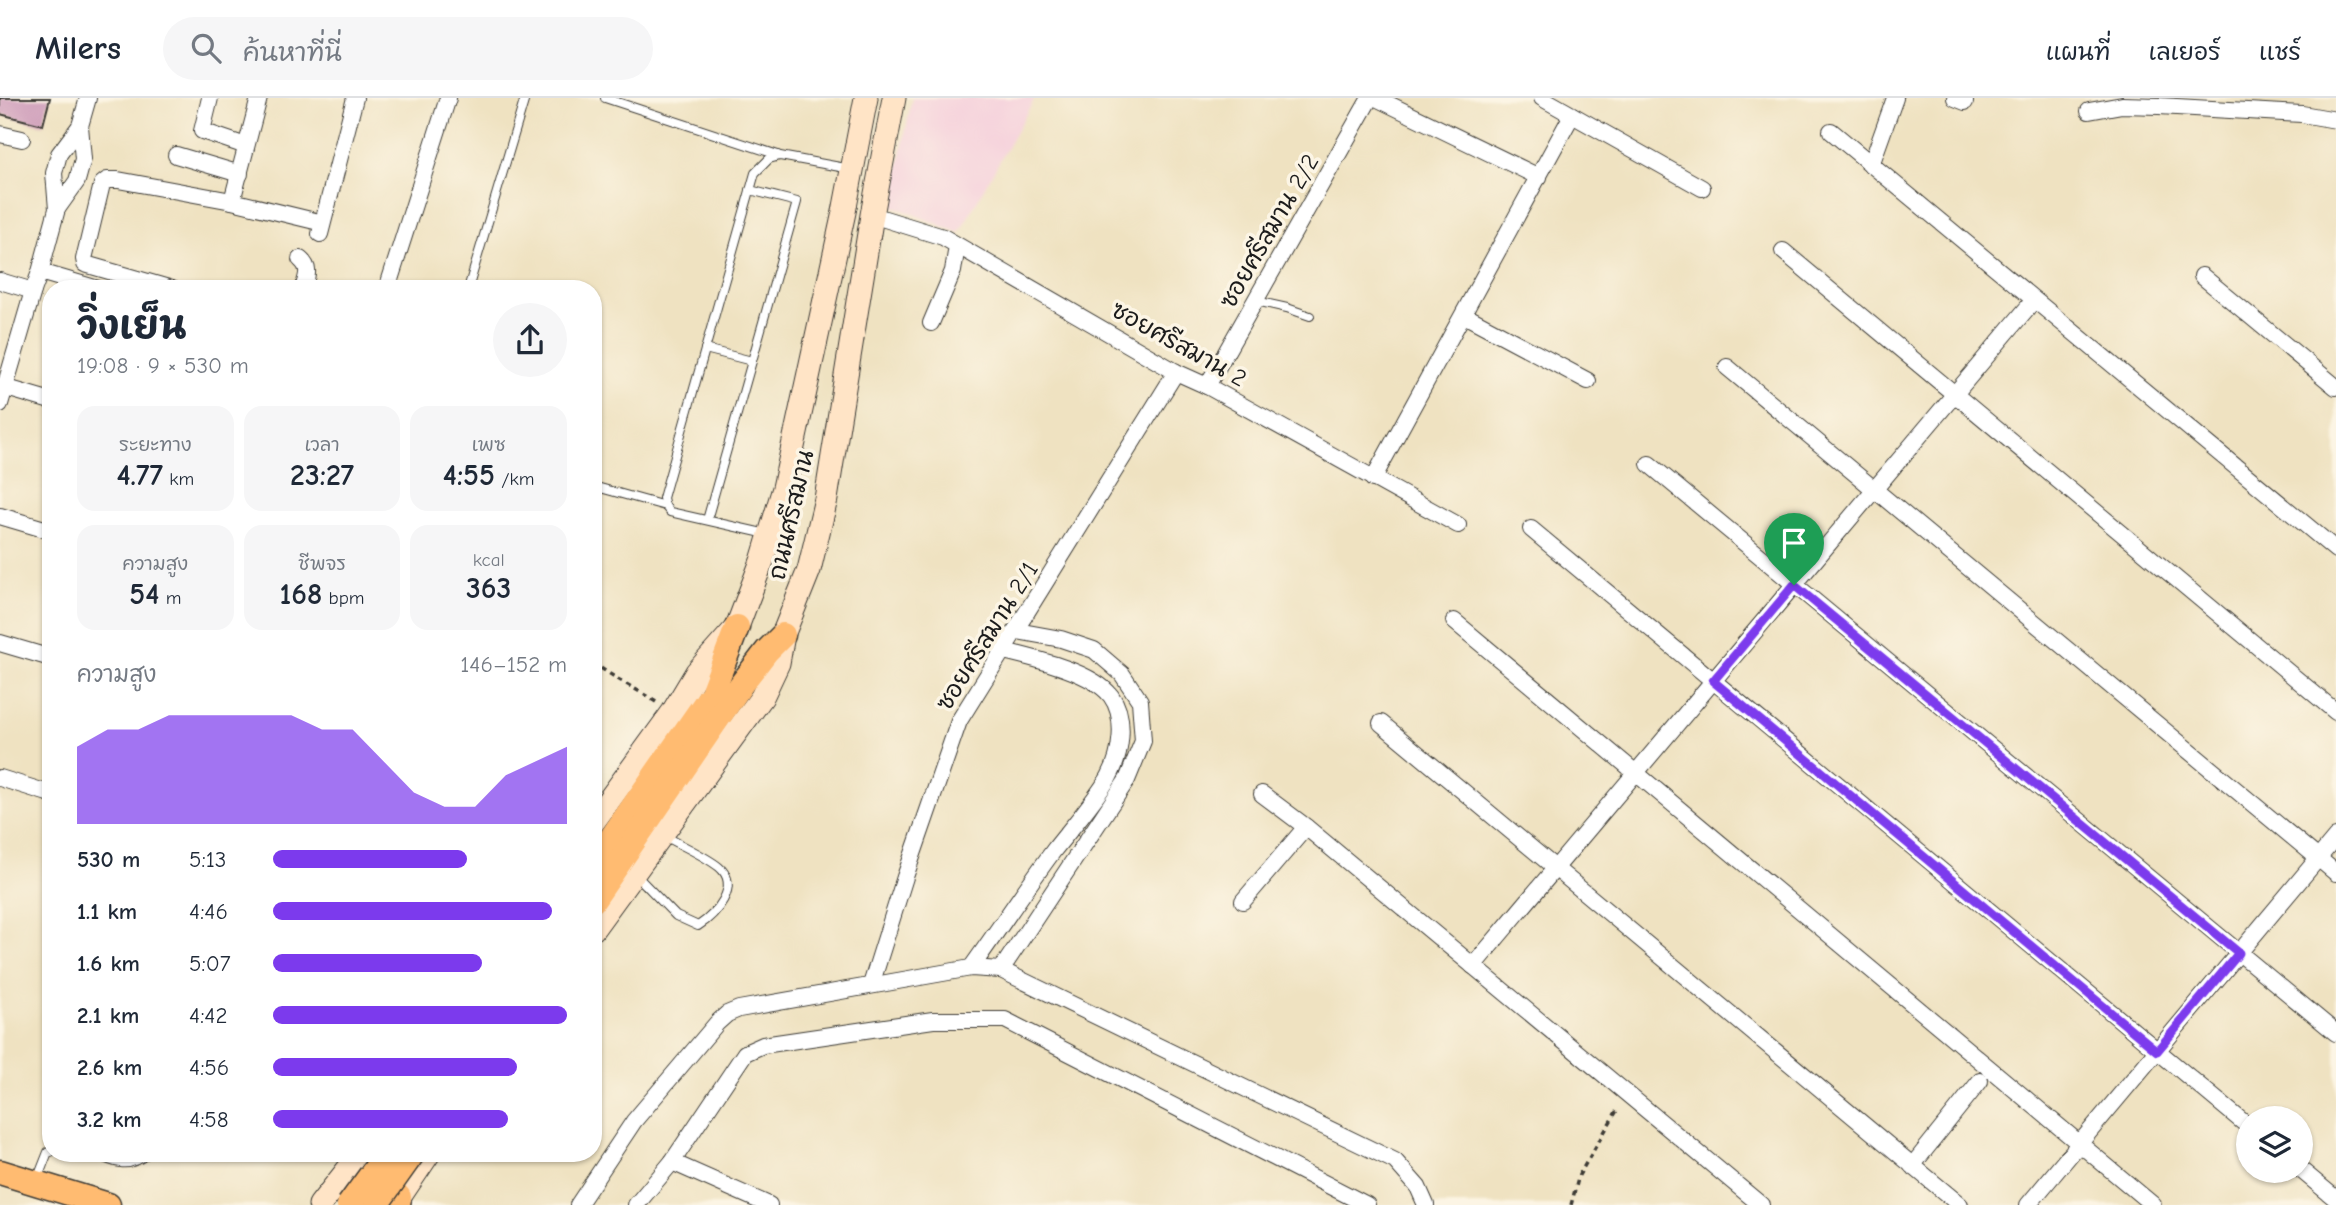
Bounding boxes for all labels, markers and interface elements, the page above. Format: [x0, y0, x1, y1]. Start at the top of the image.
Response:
search box [163, 17, 653, 80]
text: Milers [35, 29, 121, 67]
icon: search [187, 29, 225, 67]
text: ค้นหาที่นี่ [243, 38, 342, 68]
text: แผนที่ [2046, 38, 2111, 66]
text: เลเยอร์ [2149, 38, 2221, 66]
text: แชร์ [2259, 38, 2301, 66]
street label: ซอยศรีสมาน 2/2 [1213, 149, 1324, 313]
street label: ซอยศรีสมาน 2 [1107, 295, 1252, 393]
button: share [493, 303, 567, 377]
text: วิ่งเย็น [77, 304, 186, 348]
text: 19:08 · 9 × 530 m [77, 352, 249, 379]
text: ระยะทาง [119, 434, 192, 456]
text: เวลา [304, 434, 340, 456]
text: เพซ [472, 434, 506, 456]
street label: ถนนศรีสมาน [762, 447, 820, 582]
text: 4.77 [116, 458, 163, 493]
text: 23:27 [290, 458, 354, 493]
text: 4:55 [443, 458, 495, 493]
text: km [163, 468, 194, 490]
text: /km [495, 468, 535, 490]
pin [1764, 513, 1824, 585]
icon: arrive [1775, 524, 1813, 562]
text: kcal [473, 549, 505, 571]
text: ความสูง [123, 553, 188, 575]
text: ชีพจร [298, 553, 346, 575]
street label: ซอยศรีสมาน 2/1 [929, 556, 1044, 716]
text: 363 [466, 571, 511, 606]
text: 54 [129, 577, 159, 612]
text: 168 [279, 577, 322, 612]
text: m [159, 587, 181, 609]
text: bpm [322, 587, 365, 609]
text: 146–152 m [460, 651, 567, 678]
text: ความสูง [77, 661, 156, 688]
text: 530 m [77, 846, 140, 873]
text: 5:13 [189, 846, 226, 873]
text: 1.1 km [77, 898, 137, 925]
text: 4:46 [189, 898, 228, 925]
text: 1.6 km [77, 950, 140, 977]
text: 5:07 [189, 950, 231, 977]
text: 2.1 km [77, 1002, 139, 1029]
text: 4:42 [189, 1002, 227, 1029]
text: 2.6 km [77, 1054, 142, 1081]
text: 4:56 [189, 1054, 229, 1081]
text: 3.2 km [77, 1106, 142, 1133]
text: 4:58 [189, 1106, 229, 1133]
map controls [2236, 1106, 2313, 1183]
button: layers [2236, 1106, 2313, 1183]

